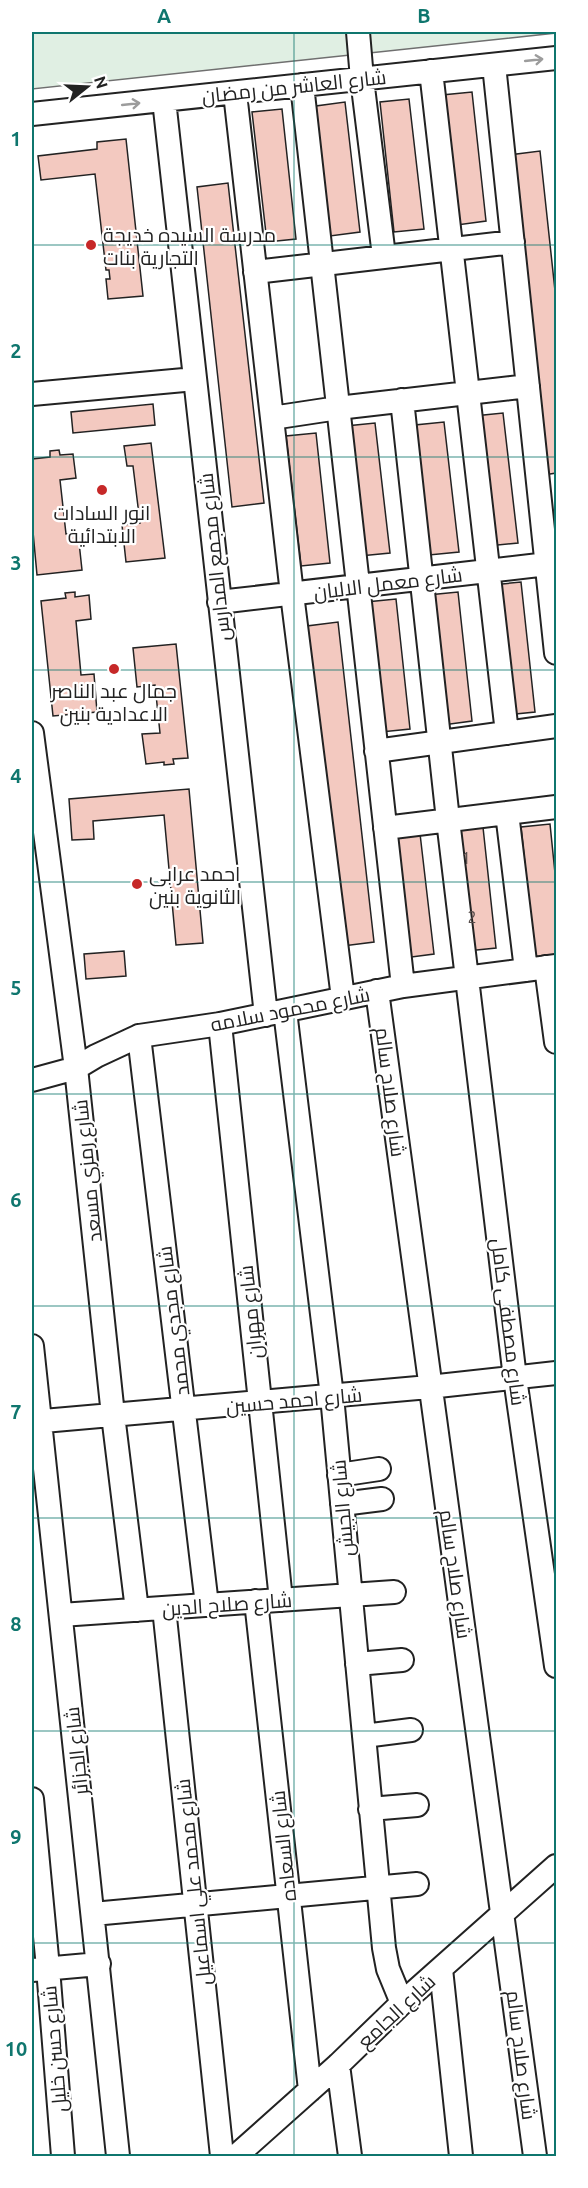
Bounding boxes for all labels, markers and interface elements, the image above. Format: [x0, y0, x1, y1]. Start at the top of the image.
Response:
text: A [157, 4, 171, 27]
text: B [417, 4, 431, 27]
one-way arrow [524, 54, 544, 65]
north arrow [57, 57, 117, 117]
street label: شارع العاشر من رمضان [201, 65, 388, 110]
text: N [91, 74, 112, 91]
one-way arrow [121, 98, 141, 109]
text: 1 [10, 127, 22, 150]
place label: مدرسة السيده خديجة التجارية بنات [103, 223, 276, 270]
marker: مدرسة السيده خديجة التجارية بنات [84, 238, 98, 252]
text: 2 [10, 339, 22, 362]
street label: شارع مجمع المدارس [194, 472, 237, 642]
marker: انور السادات الابتدائية [95, 483, 109, 497]
place label: انور السادات الابتدائية [54, 501, 150, 547]
text: 3 [10, 551, 22, 574]
street label: شارع معمل الالبان [312, 562, 464, 607]
marker: جمال عبد الناصر الاعدادية بنين [107, 662, 121, 676]
place label: جمال عبد الناصر الاعدادية بنين [50, 679, 177, 727]
text: 4 [10, 764, 22, 787]
house number: 1 [461, 849, 471, 867]
place label: احمد عرابى الثانوية بنين [149, 862, 241, 910]
marker: احمد عرابى الثانوية بنين [130, 877, 144, 891]
house number: 2 [467, 908, 477, 926]
text: 5 [10, 976, 22, 999]
street label: شارع محمود سلامه [208, 982, 372, 1039]
street label: شارع صلاح سالم [369, 1026, 410, 1159]
street label: شارع رمزي مسعد [68, 1098, 111, 1244]
text: 6 [10, 1188, 22, 1211]
street label: شارع مصطفى كامل [484, 1237, 531, 1407]
street label: شارع مجدي محمد [152, 1244, 199, 1397]
street label: شارع مهران [234, 1264, 269, 1360]
street label: شارع احمد حسين [225, 1383, 363, 1420]
text: 7 [10, 1400, 22, 1423]
street label: شارع الجيش [326, 1458, 361, 1557]
street label: شارع صلاح سالم [433, 1508, 476, 1641]
street label: شارع صلاح الدين [161, 1588, 293, 1623]
text: 8 [10, 1612, 22, 1635]
street label: شارع الجزائر [60, 1705, 95, 1797]
street label: شارع محمد علي اسماعيل [171, 1777, 220, 1986]
street label: شارع السعاده [266, 1789, 303, 1903]
text: 9 [10, 1825, 22, 1848]
street label: شارع الجامع [352, 1969, 442, 2055]
street label: شارع حسن خليل [37, 1985, 74, 2113]
street label: شارع صلاح سالم [500, 1989, 541, 2122]
text: 10 [5, 2037, 27, 2060]

